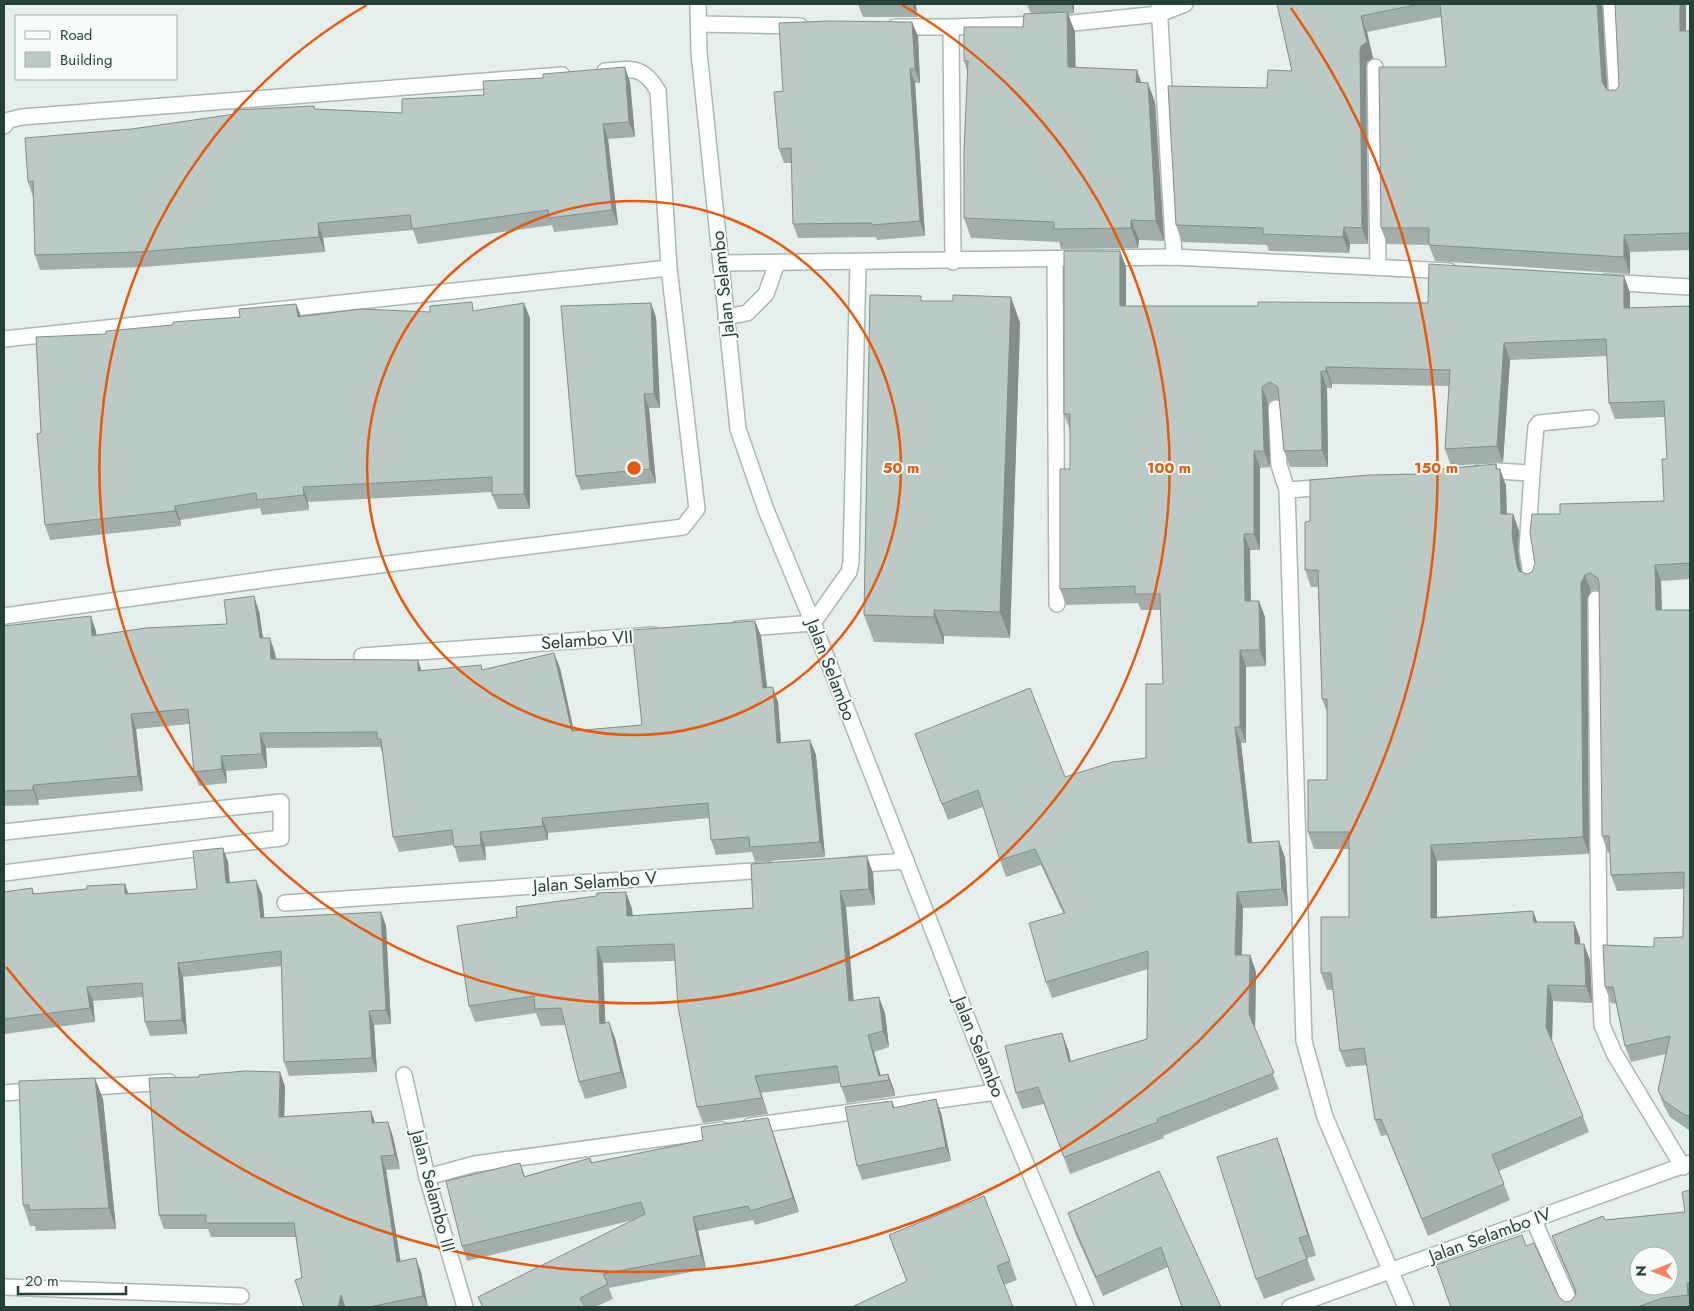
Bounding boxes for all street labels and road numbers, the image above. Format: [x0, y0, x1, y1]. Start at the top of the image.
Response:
street label: Jalan Selambo [704, 229, 742, 340]
street label: Jalan Selambo [799, 614, 862, 725]
street label: Selambo VII [540, 624, 634, 656]
street label: Jalan Selambo V [530, 865, 658, 899]
street label: Jalan Selambo [946, 991, 1011, 1101]
street label: Jalan Selambo III [404, 1125, 462, 1255]
street label: Jalan Selambo IV [1423, 1201, 1555, 1270]

